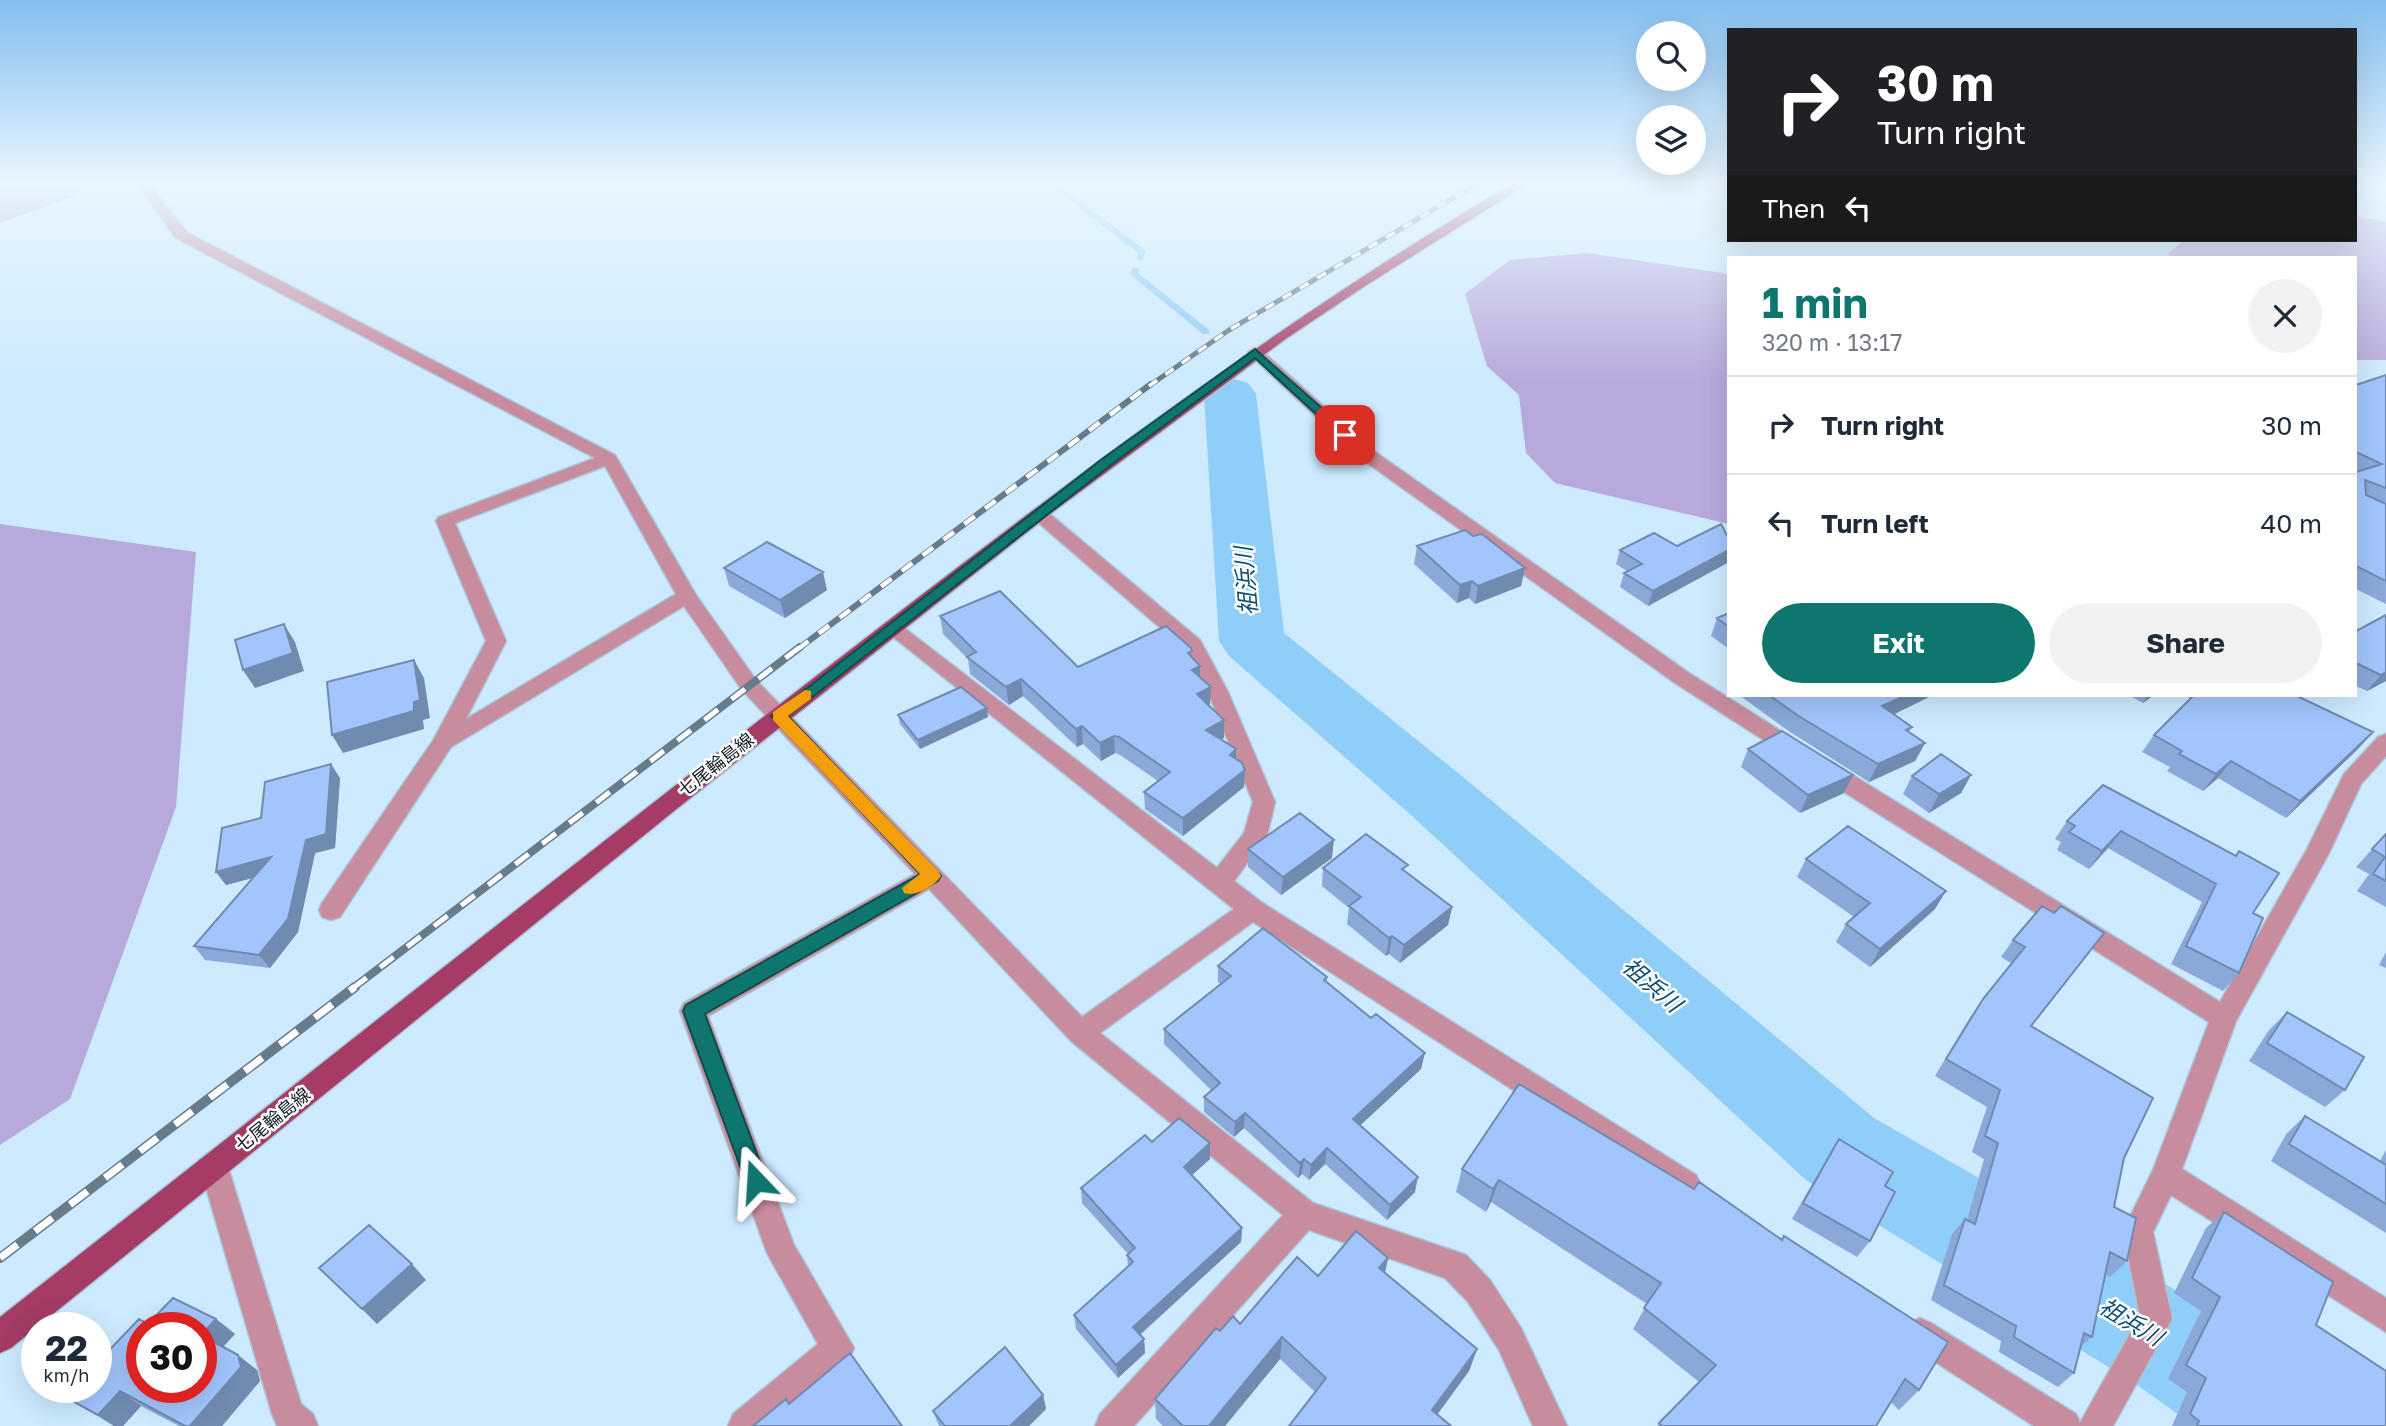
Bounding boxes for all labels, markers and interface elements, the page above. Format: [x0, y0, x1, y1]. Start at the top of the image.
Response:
map controls [1636, 21, 1706, 175]
button: search [1636, 21, 1706, 91]
text: 30 m [1877, 53, 1994, 112]
icon: right [1762, 56, 1853, 147]
button: layers [1636, 105, 1706, 175]
text: Turn right [1877, 113, 2026, 151]
icon: left [1839, 189, 1877, 227]
text: Then [1762, 193, 1825, 224]
text: 1 min [1762, 277, 1868, 327]
button: close [2248, 279, 2322, 353]
text: 320 m · 13:17 [1762, 328, 1902, 356]
pin [1315, 405, 1375, 465]
icon: right [1762, 406, 1800, 444]
text: Turn right [1821, 410, 1944, 441]
text: 30 m [2261, 410, 2322, 441]
icon: arrive [1326, 416, 1364, 454]
icon: left [1762, 504, 1800, 542]
text: Turn left [1821, 508, 1929, 539]
text: 40 m [2261, 508, 2322, 539]
water label: 祖浜川 [1228, 543, 1262, 617]
button: Exit [1762, 603, 2035, 683]
button: Share [2049, 603, 2322, 683]
street label: 七尾輪島線 [673, 728, 758, 801]
water label: 祖浜川 [1617, 951, 1690, 1019]
street label: 七尾輪島線 [230, 1082, 314, 1156]
position arrow [719, 1144, 793, 1218]
water label: 祖浜川 [2095, 1291, 2171, 1352]
speed limit sign: 30 [126, 1312, 217, 1403]
text: 22 [45, 1327, 88, 1369]
text: km/h [44, 1364, 89, 1386]

